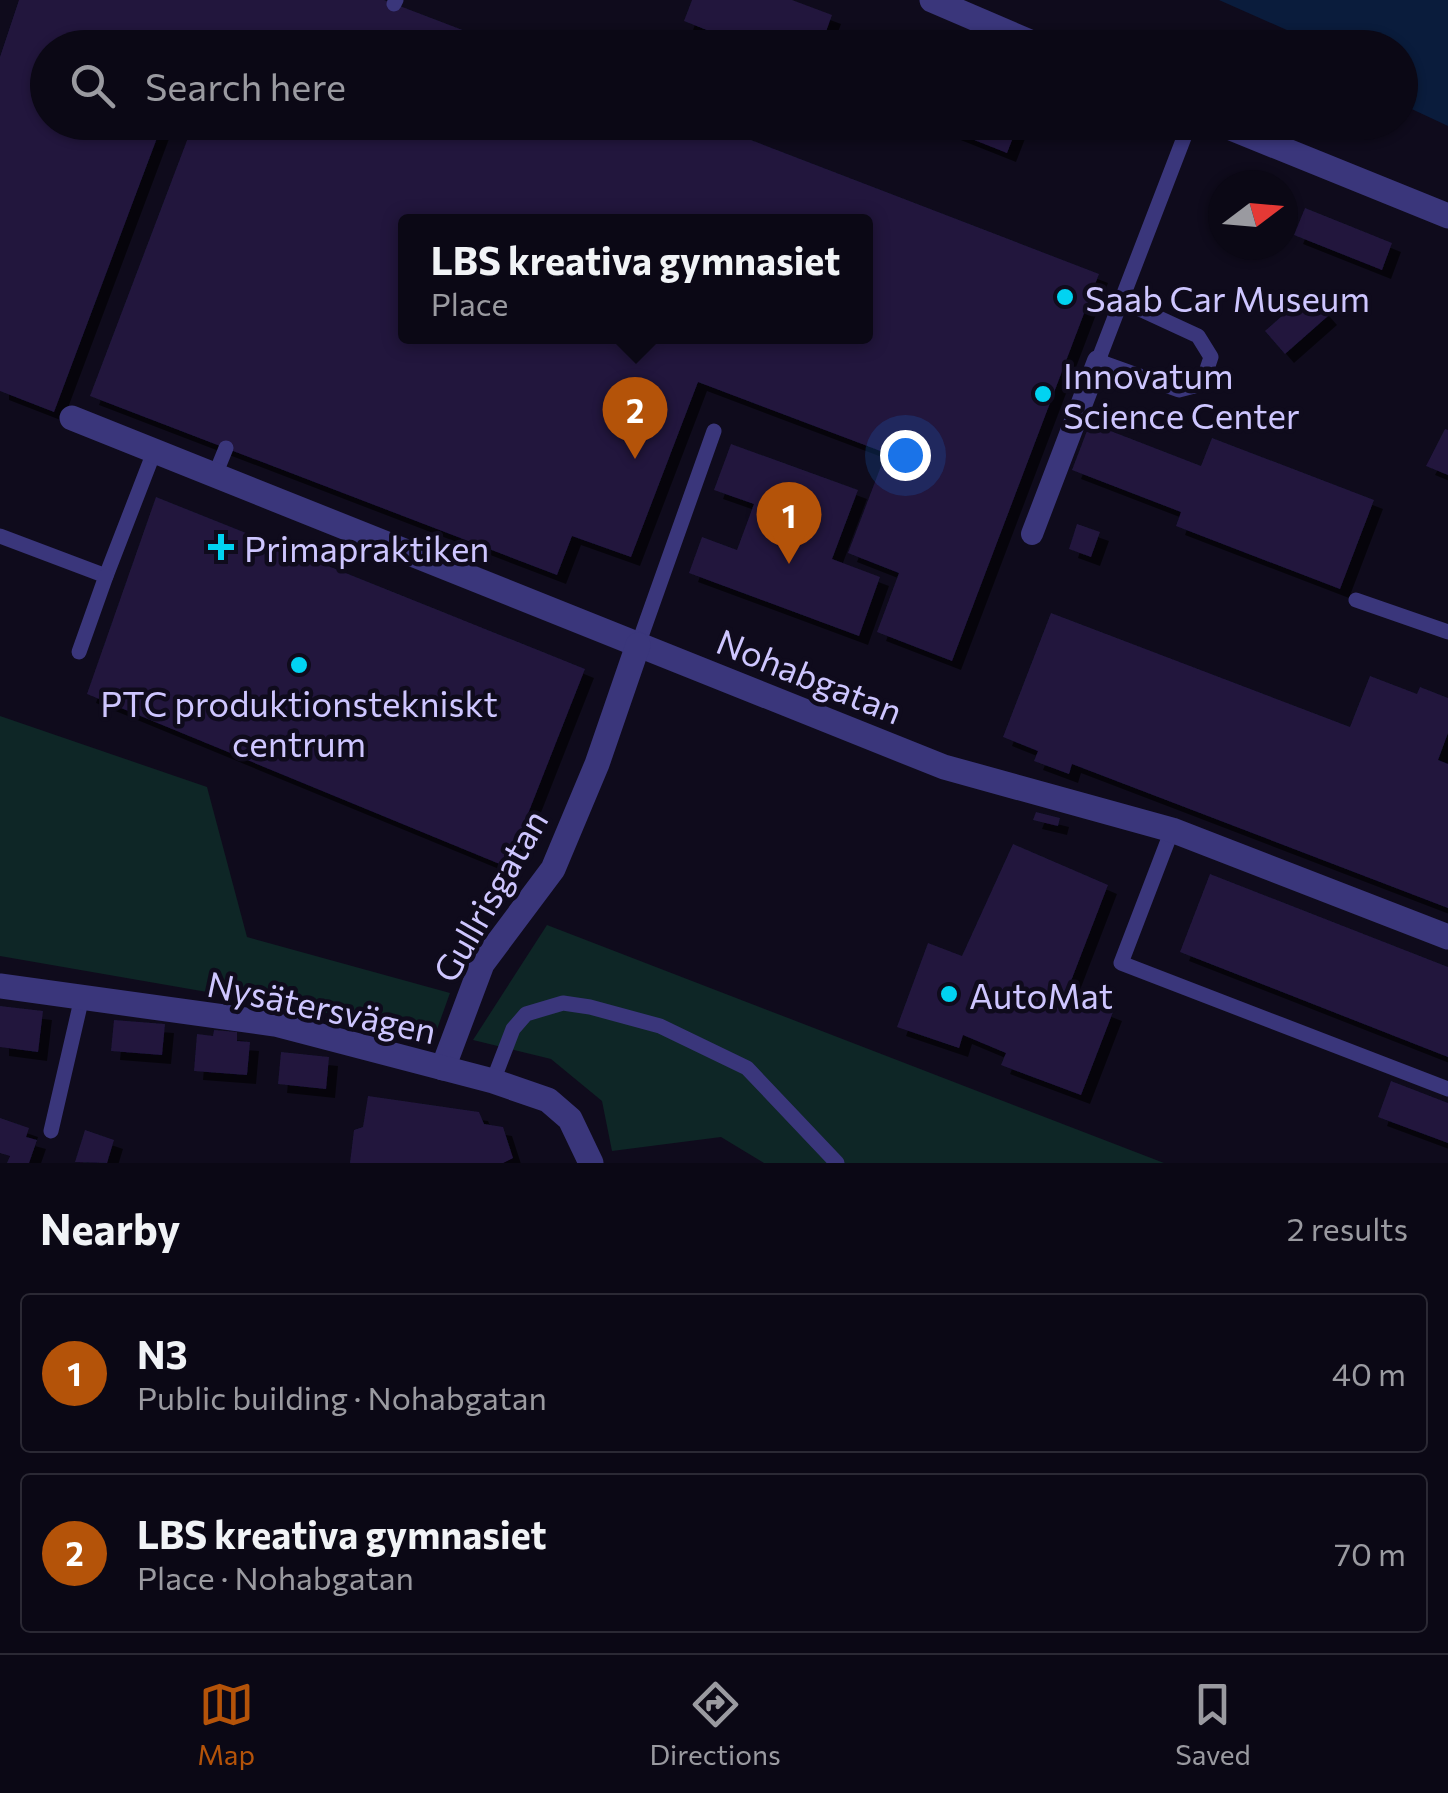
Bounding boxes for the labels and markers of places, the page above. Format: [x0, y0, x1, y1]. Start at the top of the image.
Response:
place label: Saab Car Museum [1085, 276, 1370, 319]
marker: Saab Car Museum [1054, 286, 1076, 308]
place label: Innovatum Science Center [1063, 353, 1300, 436]
pin: 2 [602, 376, 668, 459]
marker: Innovatum Science Center [1032, 383, 1054, 405]
pin: 1 [756, 482, 822, 564]
place label: Primapraktiken [244, 526, 489, 569]
marker: Primapraktiken [208, 534, 234, 560]
marker: PTC produktionstekniskt centrum [288, 654, 310, 676]
place label: PTC produktionstekniskt centrum [100, 681, 498, 764]
place label: AutoMat [969, 973, 1113, 1016]
marker: AutoMat [938, 983, 960, 1005]

